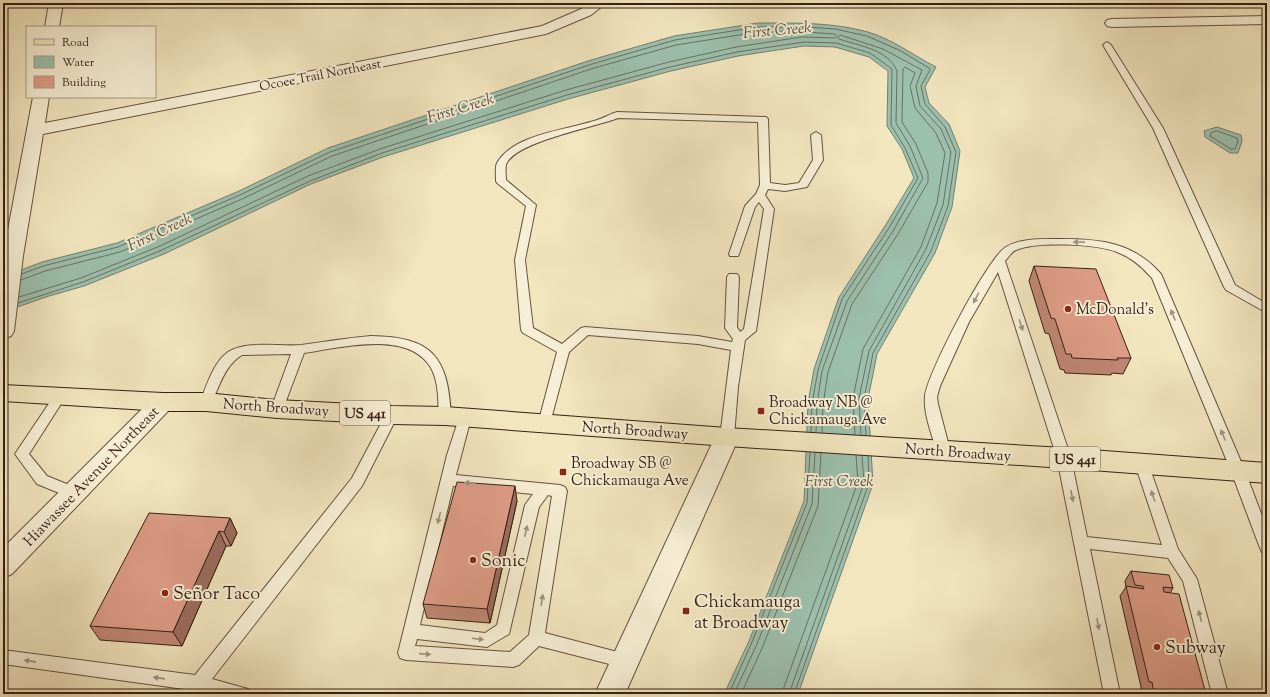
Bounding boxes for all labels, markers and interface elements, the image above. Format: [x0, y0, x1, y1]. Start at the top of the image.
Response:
water label: First Creek [742, 17, 812, 46]
legend [26, 26, 156, 98]
text: Road [62, 34, 89, 52]
text: Water [62, 54, 95, 72]
street label: Ocoee Trail Northeast [258, 55, 383, 97]
text: Building [62, 74, 106, 92]
water label: First Creek [424, 88, 497, 130]
water label: First Creek [124, 208, 196, 258]
one-way arrow [1072, 239, 1085, 245]
one-way arrow [973, 293, 979, 304]
place label: McDonald's [1076, 300, 1154, 321]
marker: McDonald's [1063, 304, 1073, 314]
one-way arrow [1170, 309, 1176, 320]
one-way arrow [1018, 320, 1024, 332]
place label: Broadway NB @ Chickamauga Ave [769, 393, 887, 431]
street label: North Broadway [222, 394, 330, 423]
road number: US 441 [340, 401, 390, 425]
street label: Hiawassee Avenue Northeast [19, 402, 165, 552]
marker: Broadway NB @ Chickamauga Ave [756, 406, 766, 416]
street label: North Broadway [581, 417, 689, 446]
one-way arrow [1220, 429, 1226, 440]
street label: North Broadway [904, 439, 1012, 468]
road number: US 441 [1050, 447, 1100, 471]
place label: Broadway SB @ Chickamauga Ave [571, 454, 689, 492]
marker: Broadway SB @ Chickamauga Ave [558, 467, 568, 477]
water label: First Creek [805, 471, 873, 494]
one-way arrow [464, 479, 476, 486]
one-way arrow [1149, 489, 1155, 501]
one-way arrow [1069, 490, 1075, 502]
one-way arrow [436, 513, 442, 525]
one-way arrow [524, 525, 530, 537]
place label: Sonic [481, 549, 525, 575]
marker: Sonic [468, 555, 478, 565]
place label: Señor Taco [173, 582, 260, 608]
marker: Señor Taco [160, 588, 170, 598]
place label: Chickamauga at Broadway [694, 590, 801, 637]
one-way arrow [539, 594, 545, 606]
marker: Chickamauga at Broadway [681, 606, 691, 616]
one-way arrow [1196, 609, 1202, 622]
one-way arrow [1095, 617, 1101, 630]
one-way arrow [472, 636, 484, 643]
place label: Subway [1165, 636, 1226, 662]
marker: Subway [1152, 642, 1162, 652]
one-way arrow [419, 651, 431, 658]
one-way arrow [24, 658, 36, 664]
one-way arrow [153, 675, 165, 681]

